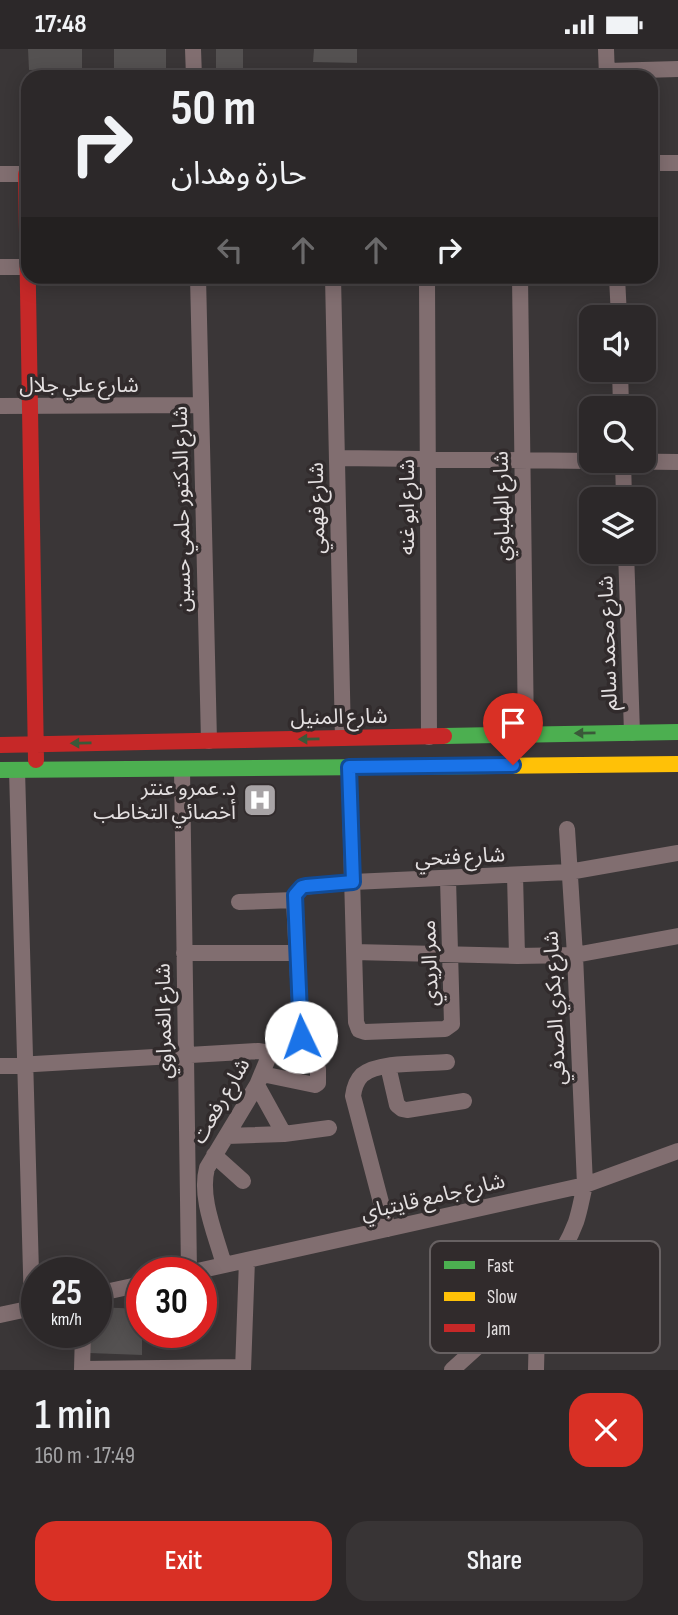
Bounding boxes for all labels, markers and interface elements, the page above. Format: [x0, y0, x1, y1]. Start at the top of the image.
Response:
text: 17:48 [35, 9, 86, 40]
text: 50 m [171, 80, 256, 139]
icon: right [56, 98, 147, 189]
text: حارة وهدان [171, 155, 307, 194]
icon: left [211, 231, 249, 269]
icon: ahead [284, 231, 322, 269]
icon: ahead [357, 231, 395, 269]
icon: right [430, 231, 468, 269]
map controls [579, 305, 656, 564]
button: sound [579, 305, 656, 382]
street label: شارع علي جلال [19, 373, 139, 400]
button: search [579, 396, 656, 473]
street label: شارع الدكتور حلمي حسين [168, 406, 199, 612]
street label: شارع الهلباوي [489, 451, 518, 561]
street label: شارع ابو غنه [395, 459, 422, 555]
street label: شارع فهمي [304, 462, 333, 554]
button: layers [579, 487, 656, 564]
street label: شارع محمد سالم [593, 575, 625, 711]
pin [483, 693, 543, 765]
street label: شارع المنيل [290, 704, 388, 732]
icon: arrive [494, 704, 532, 742]
one-way arrow [574, 728, 596, 739]
one-way arrow [298, 733, 320, 744]
one-way arrow [70, 738, 92, 749]
place label: د. عمرو عنتر أخصائي التخاطب [93, 776, 236, 827]
hospital icon: د. عمرو عنتر أخصائي التخاطب [241, 781, 279, 819]
street label: شارع فتحي [414, 842, 506, 875]
street label: ممر الريدي [416, 919, 447, 1007]
street label: شارع بكري الصدفي [538, 930, 574, 1086]
street label: شارع الغمراوي [150, 963, 180, 1079]
position arrow [264, 1000, 338, 1074]
street label: شارع رفعت [187, 1054, 257, 1149]
street label: شارع جامع قايتباي [358, 1168, 508, 1229]
legend [430, 1241, 660, 1353]
text: Fast [487, 1255, 514, 1278]
speed limit sign: 30 [126, 1257, 217, 1348]
text: 25 [51, 1272, 82, 1315]
text: Slow [487, 1286, 517, 1309]
text: km/h [51, 1309, 82, 1330]
text: Jam [486, 1318, 510, 1341]
text: 1 min [35, 1390, 111, 1441]
button: close [569, 1393, 643, 1467]
text: 160 m · 17:49 [35, 1442, 135, 1470]
button: Exit [35, 1521, 332, 1601]
button: Share [346, 1521, 643, 1601]

